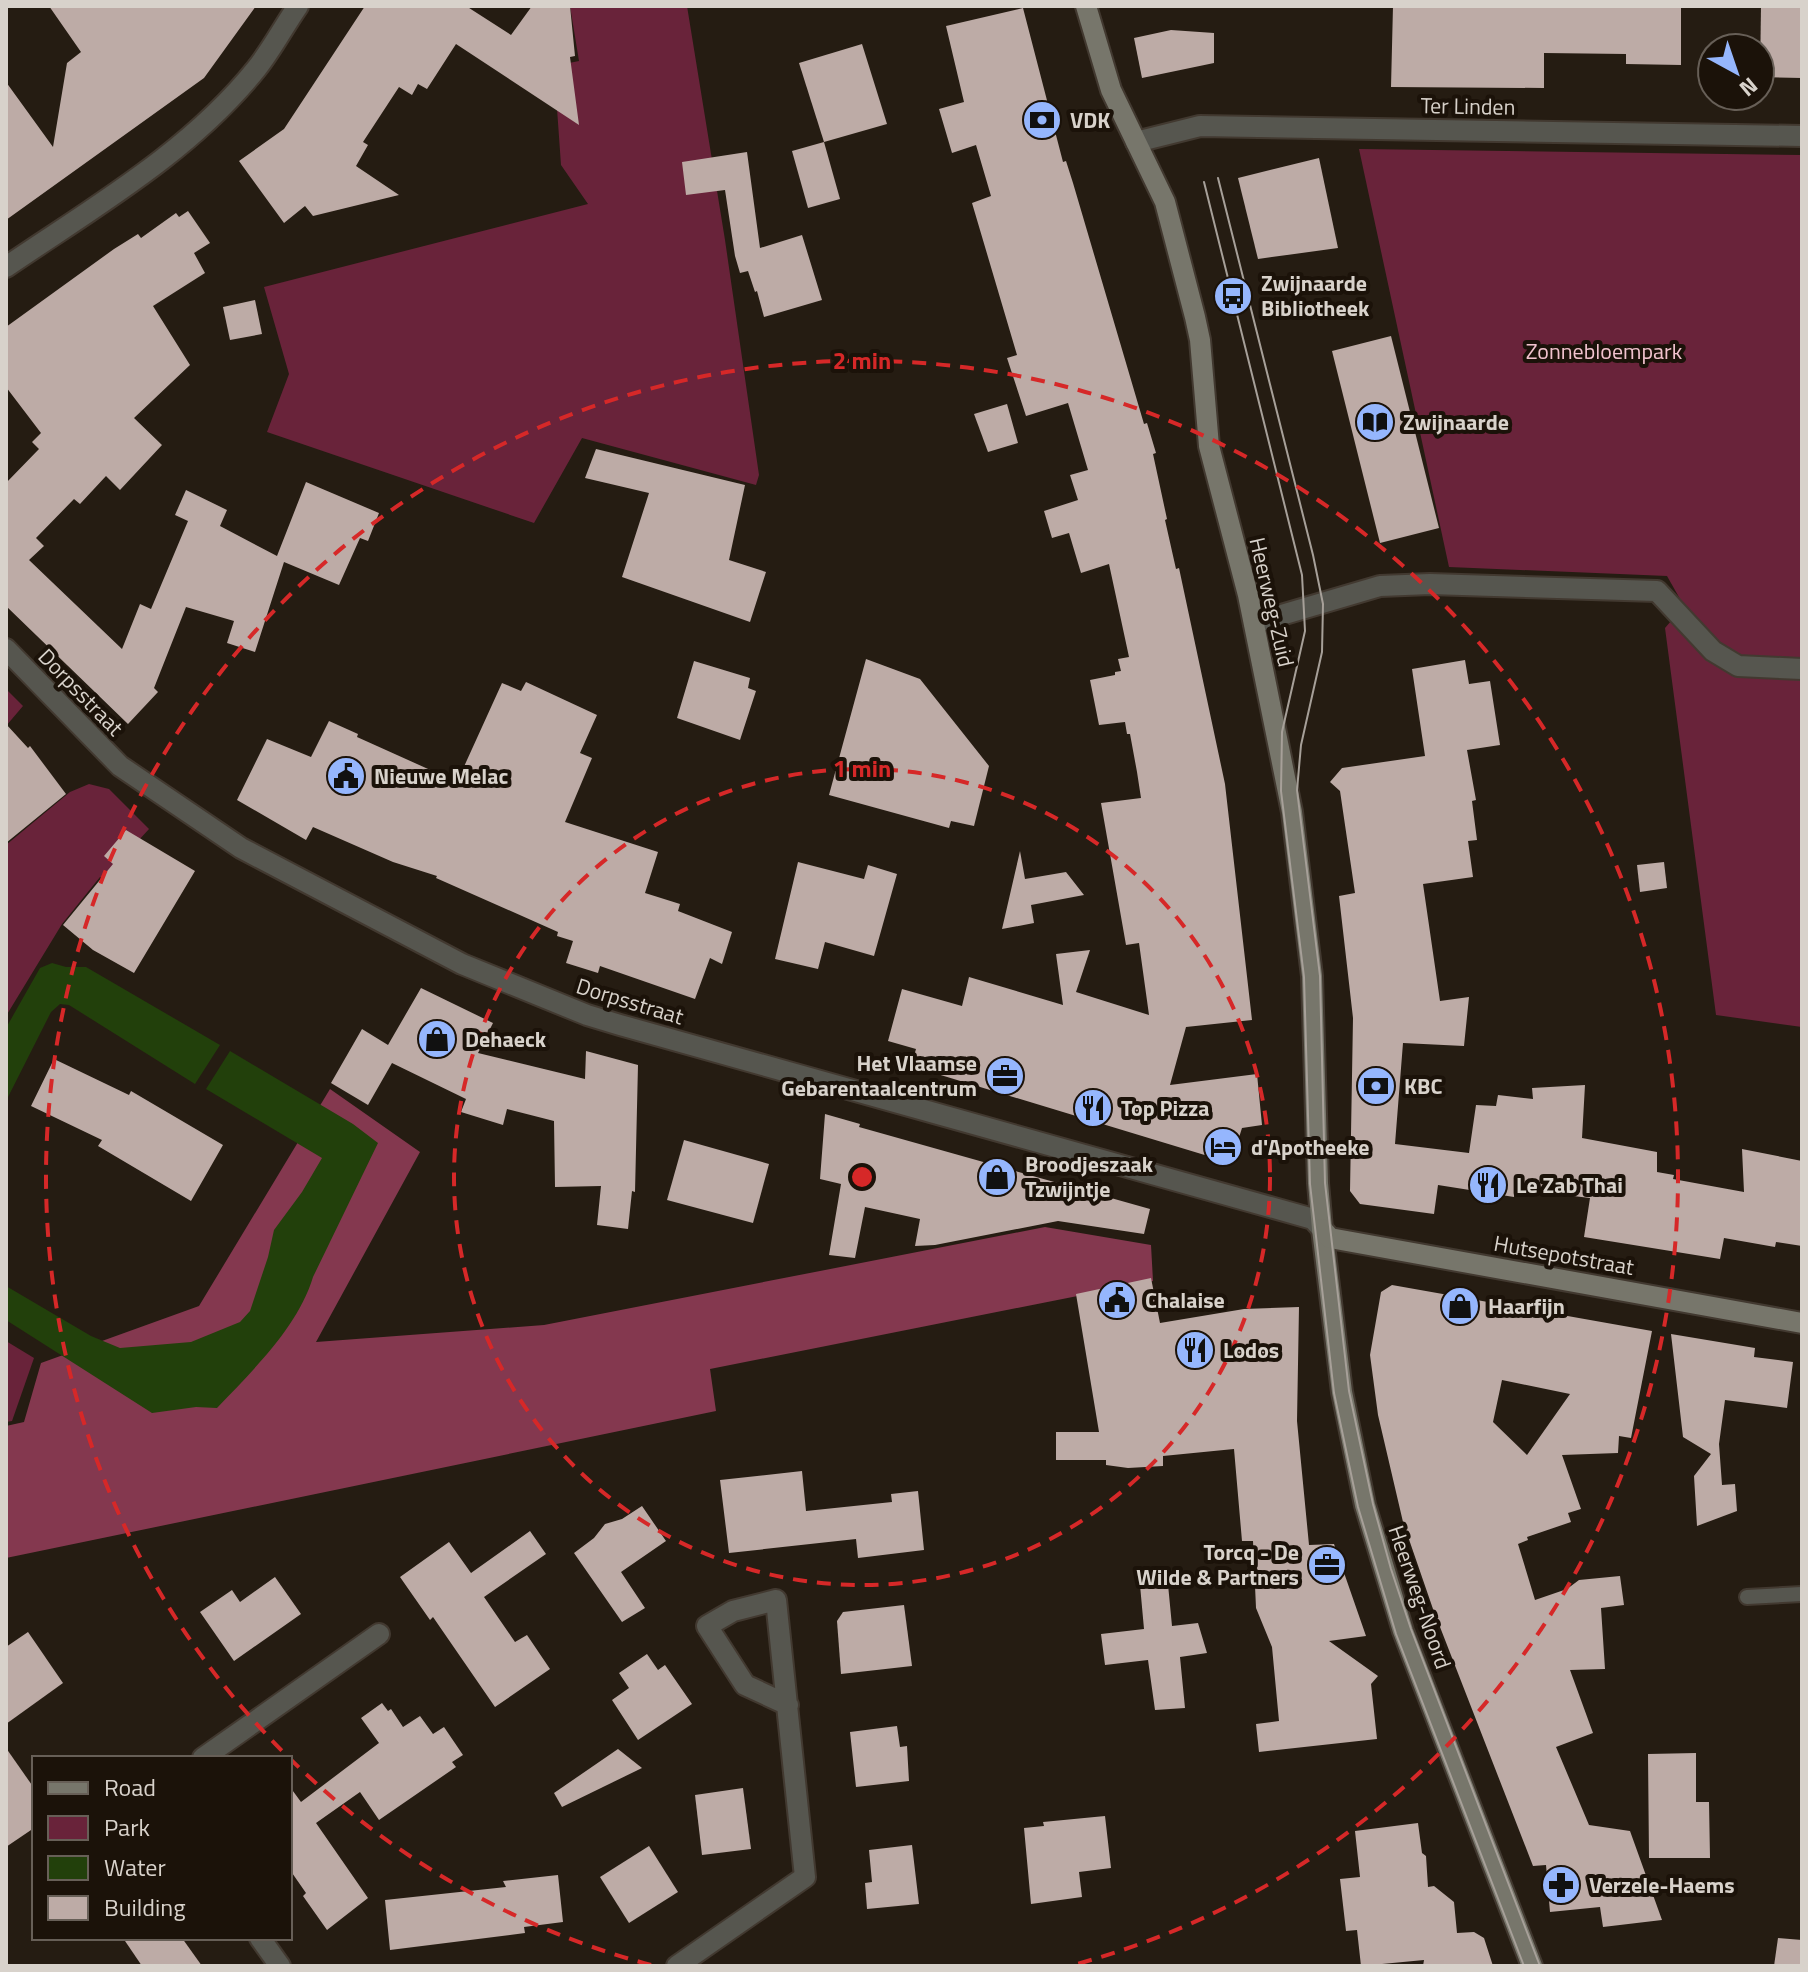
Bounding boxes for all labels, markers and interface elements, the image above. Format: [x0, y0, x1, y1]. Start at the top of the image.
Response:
north arrow [1696, 32, 1776, 112]
text: N [1732, 69, 1766, 105]
street label: Ter Linden [1420, 88, 1516, 124]
bank icon: VDK [1021, 99, 1063, 141]
place label: VDK [1070, 103, 1110, 137]
place label: Zwijnaarde Bibliotheek [1261, 266, 1370, 325]
bus stop icon: Zwijnaarde Bibliotheek [1212, 275, 1254, 317]
park label: Zonnebloempark [1526, 334, 1683, 368]
text: 2 min [833, 342, 891, 378]
library icon: Zwijnaarde [1354, 401, 1396, 443]
place label: Zwijnaarde [1403, 405, 1509, 439]
street label: Heerweg-Zuid [1241, 534, 1303, 670]
street label: Dorpsstraat [30, 640, 132, 744]
text: 1 min [833, 750, 891, 786]
public building icon: Nieuwe Melac [325, 755, 367, 797]
place label: Nieuwe Melac [374, 759, 508, 793]
street label: Dorpsstraat [572, 969, 688, 1034]
shop icon: Dehaeck [416, 1018, 458, 1060]
place label: Dehaeck [465, 1022, 547, 1056]
place label: Het Vlaamse Gebarentaalcentrum [781, 1046, 977, 1105]
office icon: Het Vlaamse Gebarentaalcentrum [984, 1055, 1026, 1097]
bank icon: KBC [1355, 1065, 1397, 1107]
place label: KBC [1404, 1069, 1442, 1103]
restaurant icon: Top Pizza [1072, 1087, 1114, 1129]
place label: Top Pizza [1121, 1091, 1209, 1125]
hotel icon: d'Apotheeke [1202, 1126, 1244, 1168]
place label: d'Apotheeke [1251, 1130, 1370, 1164]
place label: Broodjeszaak Tzwijntje [1025, 1147, 1154, 1206]
shop icon: Broodjeszaak Tzwijntje [976, 1156, 1018, 1198]
centre of rings [848, 1163, 876, 1191]
restaurant icon: Le Zab Thai [1467, 1164, 1509, 1206]
place label: Le Zab Thai [1516, 1168, 1623, 1202]
street label: Hutsepotstraat [1491, 1226, 1637, 1284]
public building icon: Chalaise [1096, 1279, 1138, 1321]
place label: Chalaise [1145, 1283, 1225, 1317]
shop icon: Haarfijn [1439, 1285, 1481, 1327]
place label: Haarfijn [1488, 1289, 1565, 1323]
restaurant icon: Lodos [1174, 1329, 1216, 1371]
place label: Lodos [1223, 1333, 1279, 1367]
street label: Heerweg-Noord [1380, 1521, 1460, 1673]
place label: Torcq - De Wilde & Partners [1136, 1535, 1299, 1594]
office icon: Torcq - De Wilde & Partners [1306, 1544, 1348, 1586]
legend [32, 1756, 292, 1940]
text: Road [104, 1769, 156, 1805]
text: Park [104, 1809, 150, 1845]
text: Water [104, 1849, 166, 1885]
pharmacy icon: Verzele-Haems [1540, 1864, 1582, 1906]
place label: Verzele-Haems [1589, 1868, 1735, 1902]
text: Building [104, 1889, 186, 1925]

